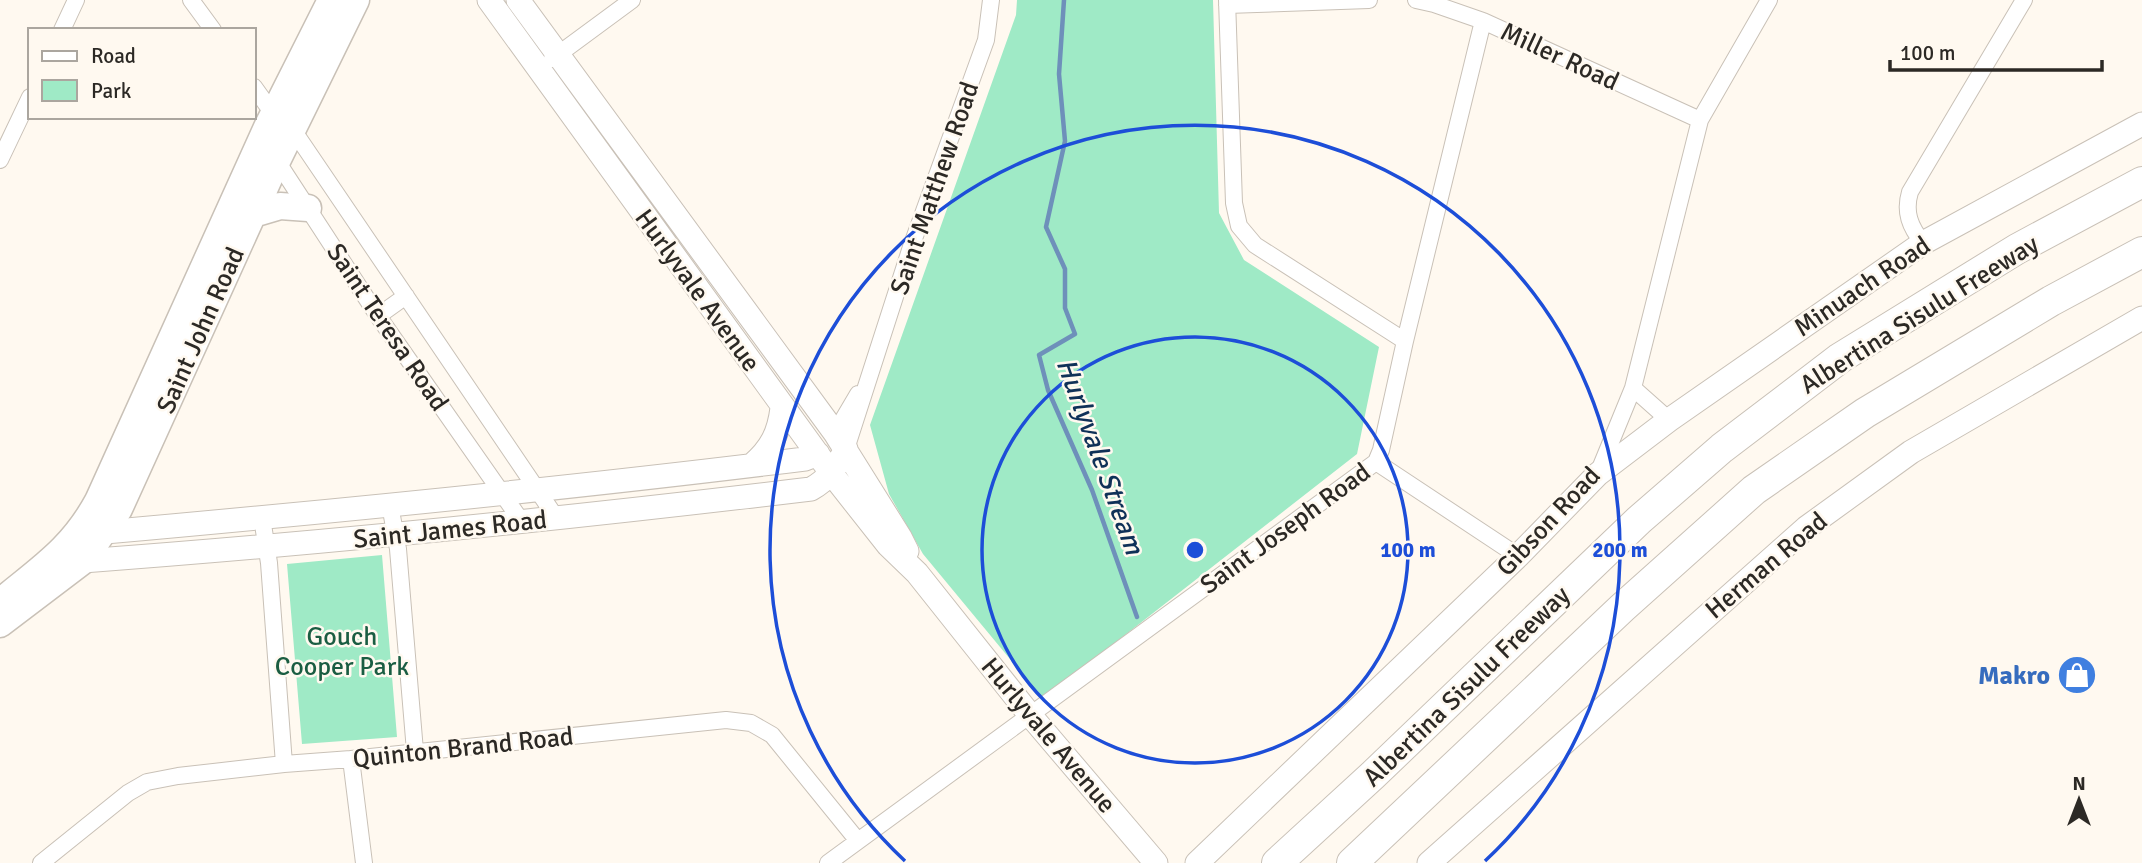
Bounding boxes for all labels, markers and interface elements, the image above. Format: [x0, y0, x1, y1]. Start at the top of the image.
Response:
street label: Miller Road [1495, 16, 1624, 98]
legend [28, 28, 256, 119]
scale bar [1890, 28, 2102, 72]
text: 100 m [1900, 40, 1955, 66]
text: Road [91, 43, 136, 69]
text: Park [91, 78, 132, 104]
street label: Saint Matthew Road [884, 78, 986, 299]
street label: Hurlyvale Avenue [627, 203, 767, 378]
street label: Albertina Sisulu Freeway [1794, 228, 2045, 401]
street label: Minuach Road [1788, 230, 1937, 344]
street label: Saint Teresa Road [319, 238, 455, 417]
street label: Saint John Road [150, 242, 252, 419]
water label: Hurlyvale Stream [1049, 354, 1152, 560]
street label: Saint Joseph Road [1194, 456, 1377, 601]
street label: Gibson Road [1490, 460, 1607, 583]
street label: Saint James Road [352, 504, 548, 556]
street label: Herman Road [1699, 505, 1834, 626]
text: 100 m [1380, 537, 1436, 563]
text: 200 m [1592, 537, 1648, 563]
centre of rings [1183, 538, 1207, 562]
street label: Albertina Sisulu Freeway [1357, 580, 1577, 794]
park label: Gouch Cooper Park [275, 621, 409, 683]
street label: Hurlyvale Avenue [974, 651, 1123, 820]
shop icon: Makro [2056, 654, 2098, 696]
place label: Makro [1978, 660, 2050, 692]
street label: Quinton Brand Road [351, 720, 575, 776]
north arrow [2044, 765, 2114, 835]
text: N [2072, 772, 2086, 796]

